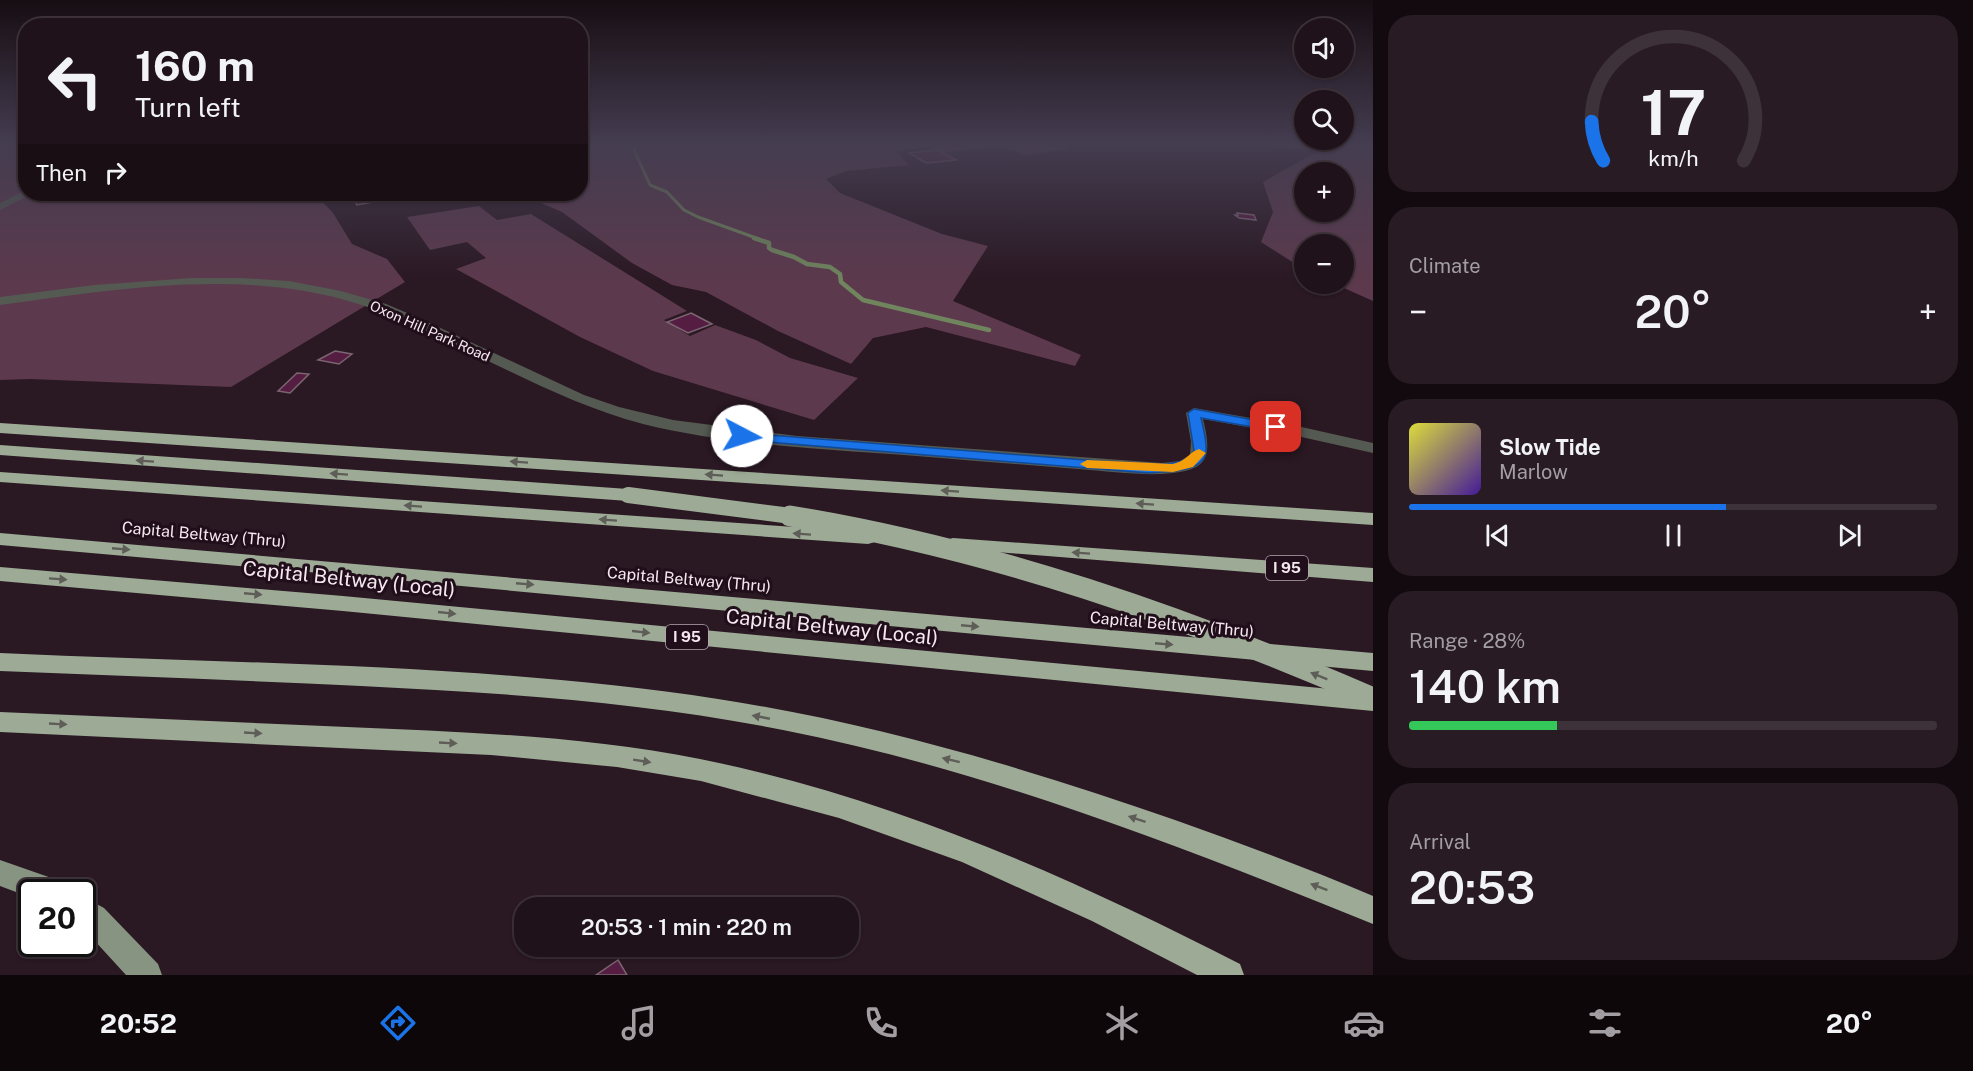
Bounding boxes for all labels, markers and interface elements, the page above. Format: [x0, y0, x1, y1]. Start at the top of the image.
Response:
map controls [1294, 18, 1354, 294]
button: sound [1294, 18, 1354, 78]
text: 160 m [135, 41, 255, 90]
icon: left [36, 42, 114, 120]
text: 17 [1640, 76, 1706, 149]
button: search [1294, 90, 1354, 150]
text: Turn left [135, 91, 241, 123]
text: km/h [1648, 146, 1698, 171]
icon: right [99, 156, 132, 189]
text: Then [36, 160, 87, 186]
button: + [1294, 162, 1354, 222]
button: − [1294, 234, 1354, 294]
text: Climate [1409, 254, 1481, 278]
text: 20° [1634, 285, 1712, 338]
text: − [1409, 293, 1427, 331]
text: + [1919, 293, 1937, 331]
street label: Oxon Hill Park Road [368, 297, 492, 365]
pin [1250, 401, 1301, 452]
position arrow [710, 404, 774, 468]
icon: arrive [1259, 410, 1292, 443]
text: Slow Tide [1499, 434, 1601, 460]
one-way arrow [135, 456, 154, 465]
one-way arrow [510, 457, 529, 467]
text: Marlow [1499, 460, 1568, 484]
one-way arrow [330, 469, 349, 479]
one-way arrow [704, 470, 723, 480]
one-way arrow [941, 486, 960, 495]
one-way arrow [1135, 499, 1154, 508]
one-way arrow [404, 502, 423, 511]
one-way arrow [598, 515, 617, 525]
street label: Capital Beltway (Thru) [121, 518, 287, 551]
icon: previous [1481, 519, 1514, 552]
icon: pause [1657, 519, 1690, 552]
icon: next [1833, 519, 1866, 552]
one-way arrow [793, 529, 812, 539]
one-way arrow [112, 544, 131, 553]
one-way arrow [1071, 549, 1090, 558]
street label: Capital Beltway (Local) [242, 556, 456, 602]
road number: I 95 [1266, 556, 1308, 580]
street label: Capital Beltway (Thru) [606, 563, 772, 596]
one-way arrow [49, 574, 68, 583]
one-way arrow [515, 579, 534, 589]
one-way arrow [243, 589, 262, 599]
street label: Capital Beltway (Local) [725, 604, 939, 650]
one-way arrow [437, 608, 456, 618]
street label: Capital Beltway (Thru) [1089, 608, 1255, 641]
one-way arrow [960, 621, 979, 631]
road number: I 95 [666, 625, 708, 649]
one-way arrow [631, 627, 650, 637]
text: Range · 28% [1409, 629, 1525, 653]
one-way arrow [1154, 639, 1173, 649]
text: 140 km [1409, 660, 1561, 713]
one-way arrow [1310, 671, 1328, 680]
one-way arrow [751, 712, 770, 721]
one-way arrow [49, 720, 68, 729]
one-way arrow [244, 729, 263, 738]
one-way arrow [439, 738, 458, 747]
one-way arrow [941, 755, 960, 765]
one-way arrow [633, 756, 652, 765]
one-way arrow [1128, 813, 1146, 823]
text: Arrival [1409, 830, 1471, 854]
text: 20:53 [1409, 861, 1535, 914]
speed limit sign: 20 [18, 879, 96, 957]
one-way arrow [1310, 882, 1328, 891]
text: 20:53 · 1 min · 220 m [581, 914, 792, 940]
icon: directions [377, 1002, 419, 1044]
icon: music [618, 1002, 660, 1044]
icon: phone [860, 1002, 902, 1044]
icon: climate [1101, 1002, 1143, 1044]
icon: car [1343, 1002, 1385, 1044]
icon: filters [1584, 1002, 1626, 1044]
text: 20:52 [100, 1007, 177, 1039]
text: 20° [1826, 1007, 1873, 1039]

